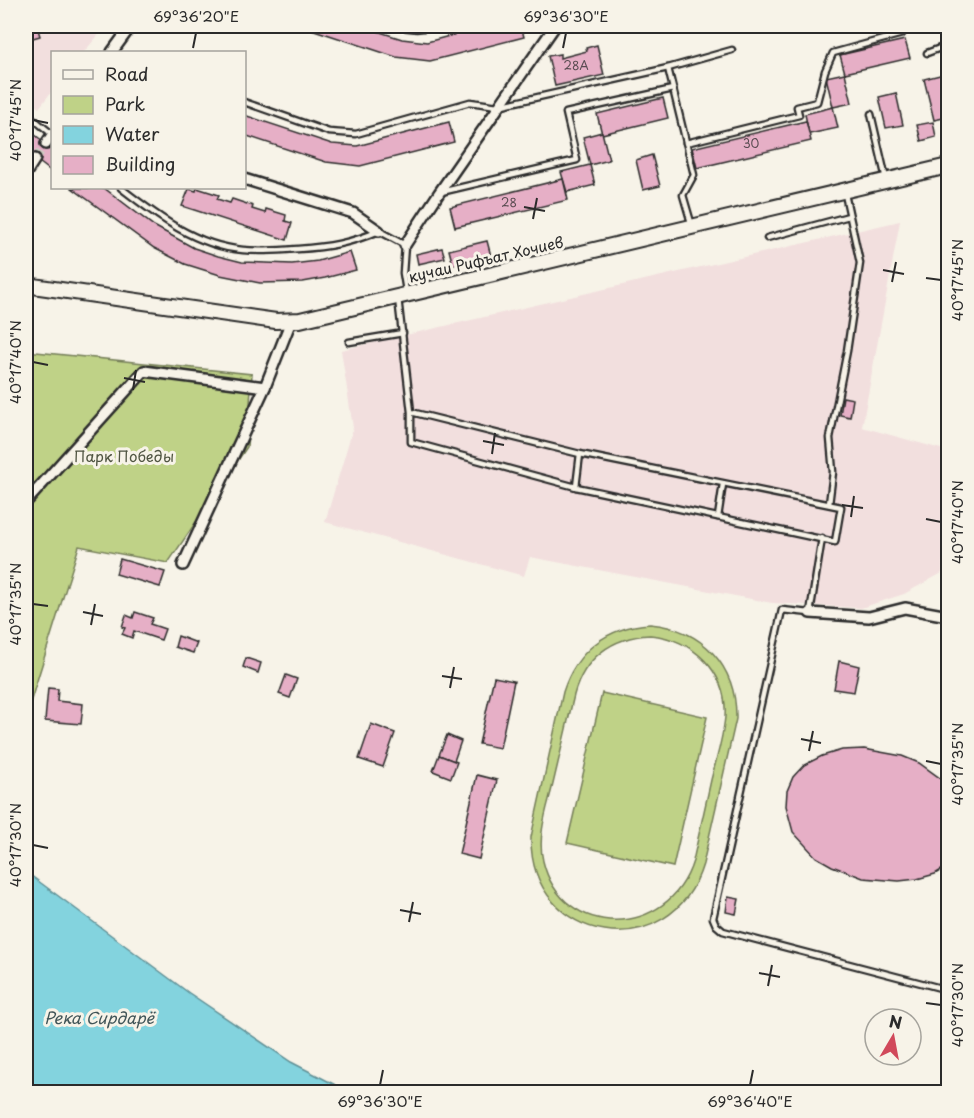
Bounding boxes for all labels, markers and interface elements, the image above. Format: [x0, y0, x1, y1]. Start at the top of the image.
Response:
text: 69°36'20"E [153, 4, 239, 27]
text: 69°36'30"E [523, 4, 609, 27]
legend [51, 51, 246, 189]
house number: 28А [563, 56, 589, 74]
text: Road [105, 60, 149, 87]
text: 40°17'45"N [3, 79, 26, 161]
text: Park [105, 90, 145, 117]
text: Water [105, 120, 160, 147]
house number: 30 [743, 134, 760, 152]
text: Building [105, 150, 175, 177]
house number: 28 [501, 193, 517, 211]
street label: кучаи Рифъат Хочиев [406, 229, 566, 288]
text: 40°17'45"N [945, 239, 968, 321]
text: 40°17'40"N [3, 320, 26, 404]
park label: Парк Победы [74, 444, 174, 467]
text: 40°17'40"N [945, 480, 968, 564]
text: 40°17'35"N [3, 563, 26, 645]
text: 40°17'35"N [945, 723, 968, 805]
text: 40°17'30"N [3, 803, 26, 887]
text: 40°17'30"N [945, 963, 968, 1047]
water label: Река Сирдарё [44, 1005, 156, 1029]
north arrow [863, 1007, 923, 1067]
text: N [887, 1008, 904, 1034]
text: 69°36'30"E [337, 1089, 423, 1112]
text: 69°36'40"E [707, 1089, 793, 1112]

